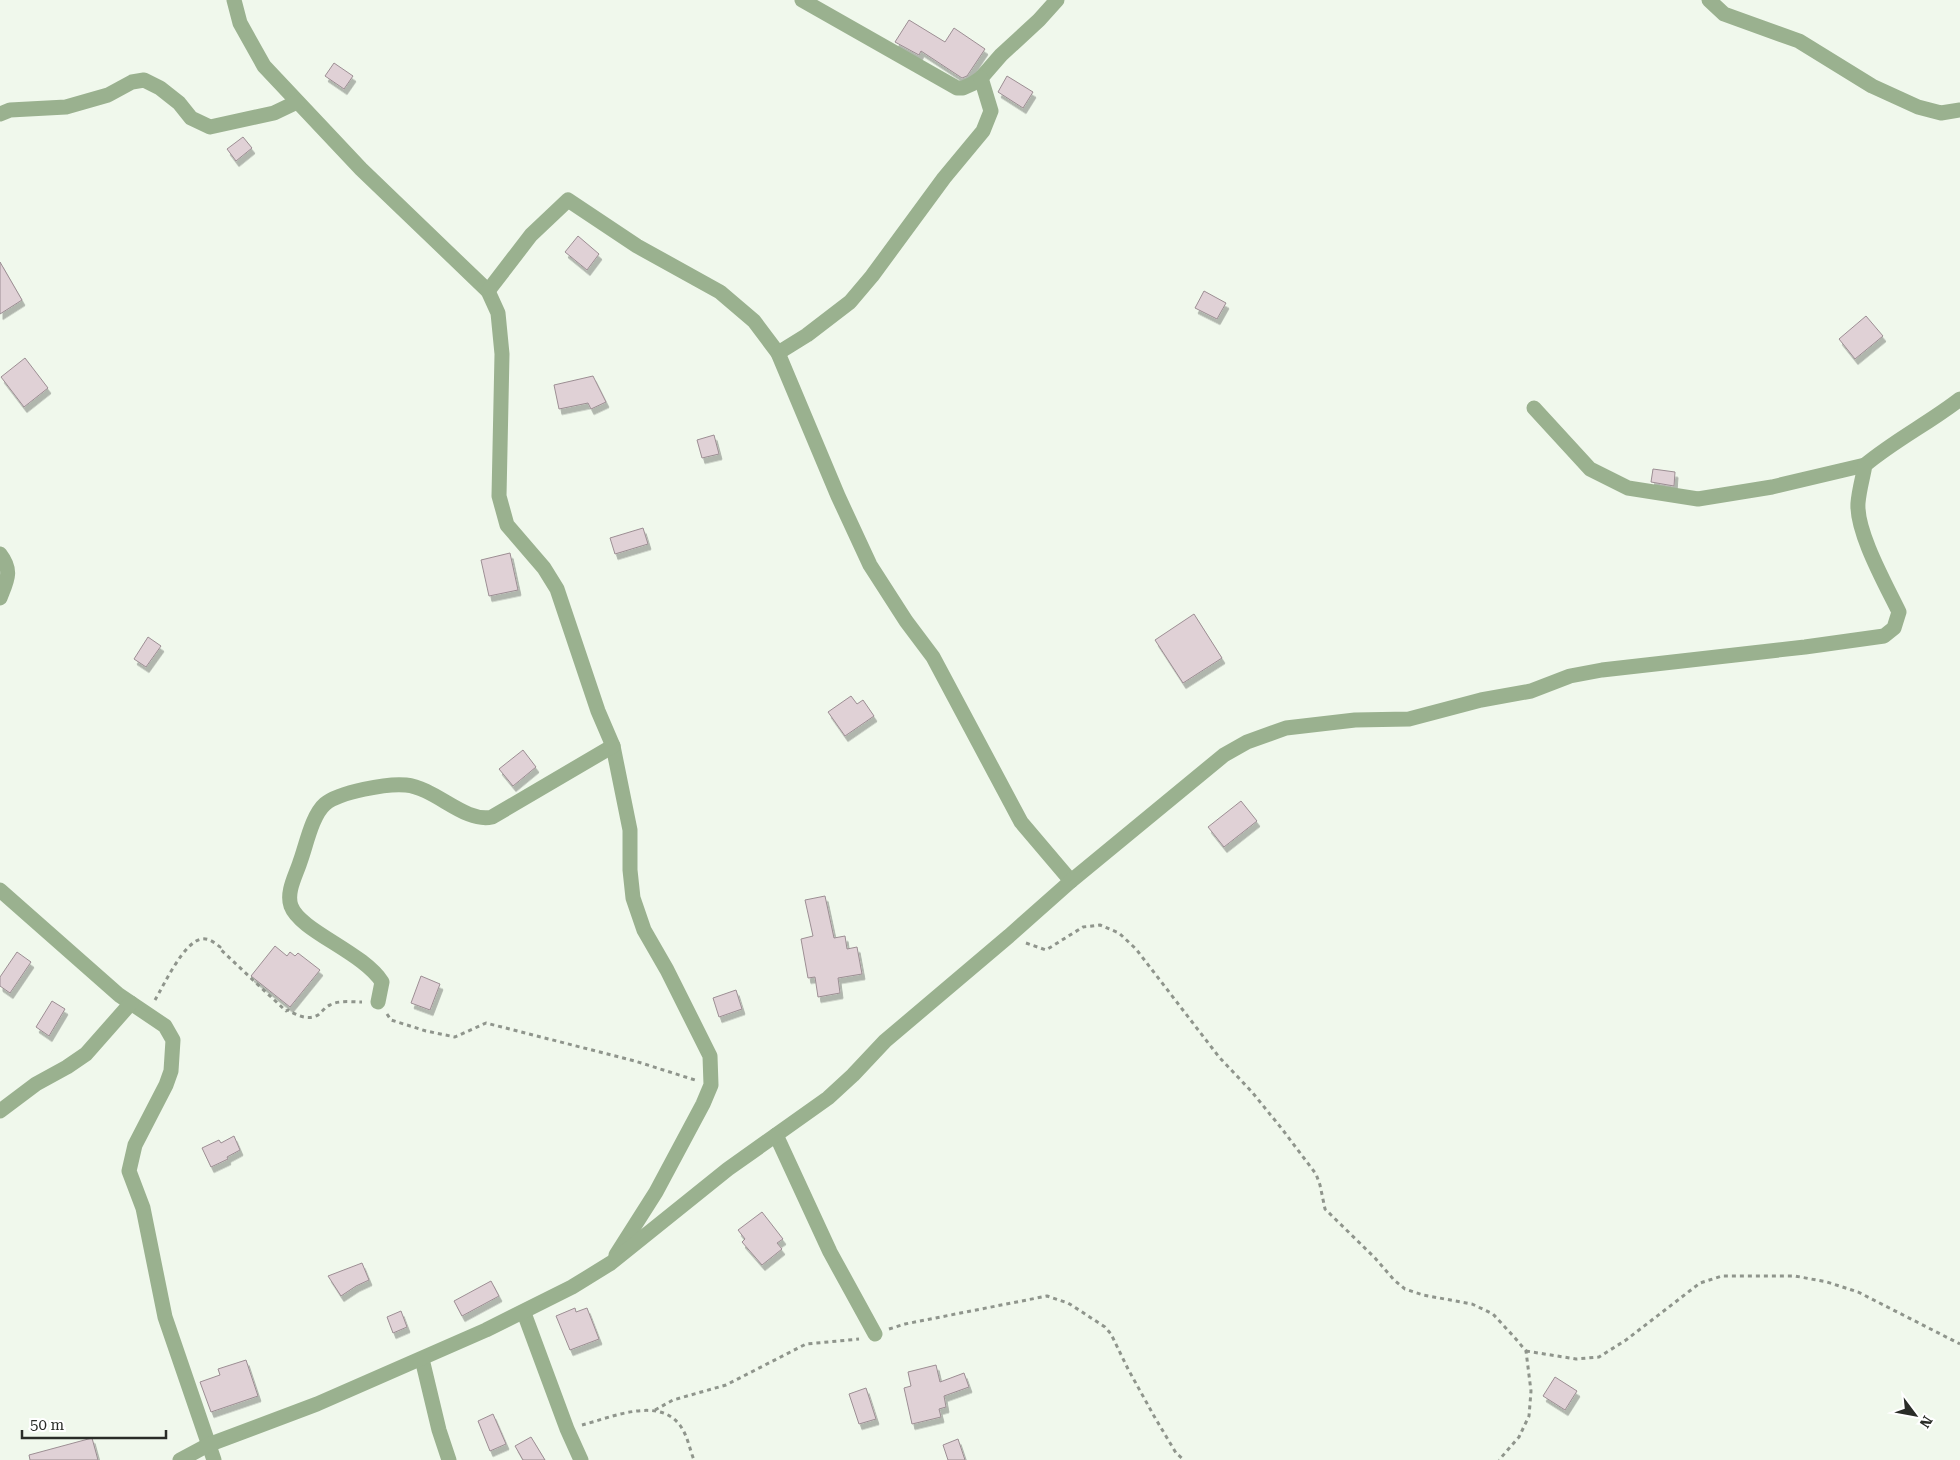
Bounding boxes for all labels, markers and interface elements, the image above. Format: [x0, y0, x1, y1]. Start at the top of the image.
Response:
north arrow [1890, 1390, 1940, 1440]
scale bar [22, 1408, 166, 1440]
text: N [1916, 1413, 1936, 1431]
text: 50 m [30, 1416, 65, 1434]

